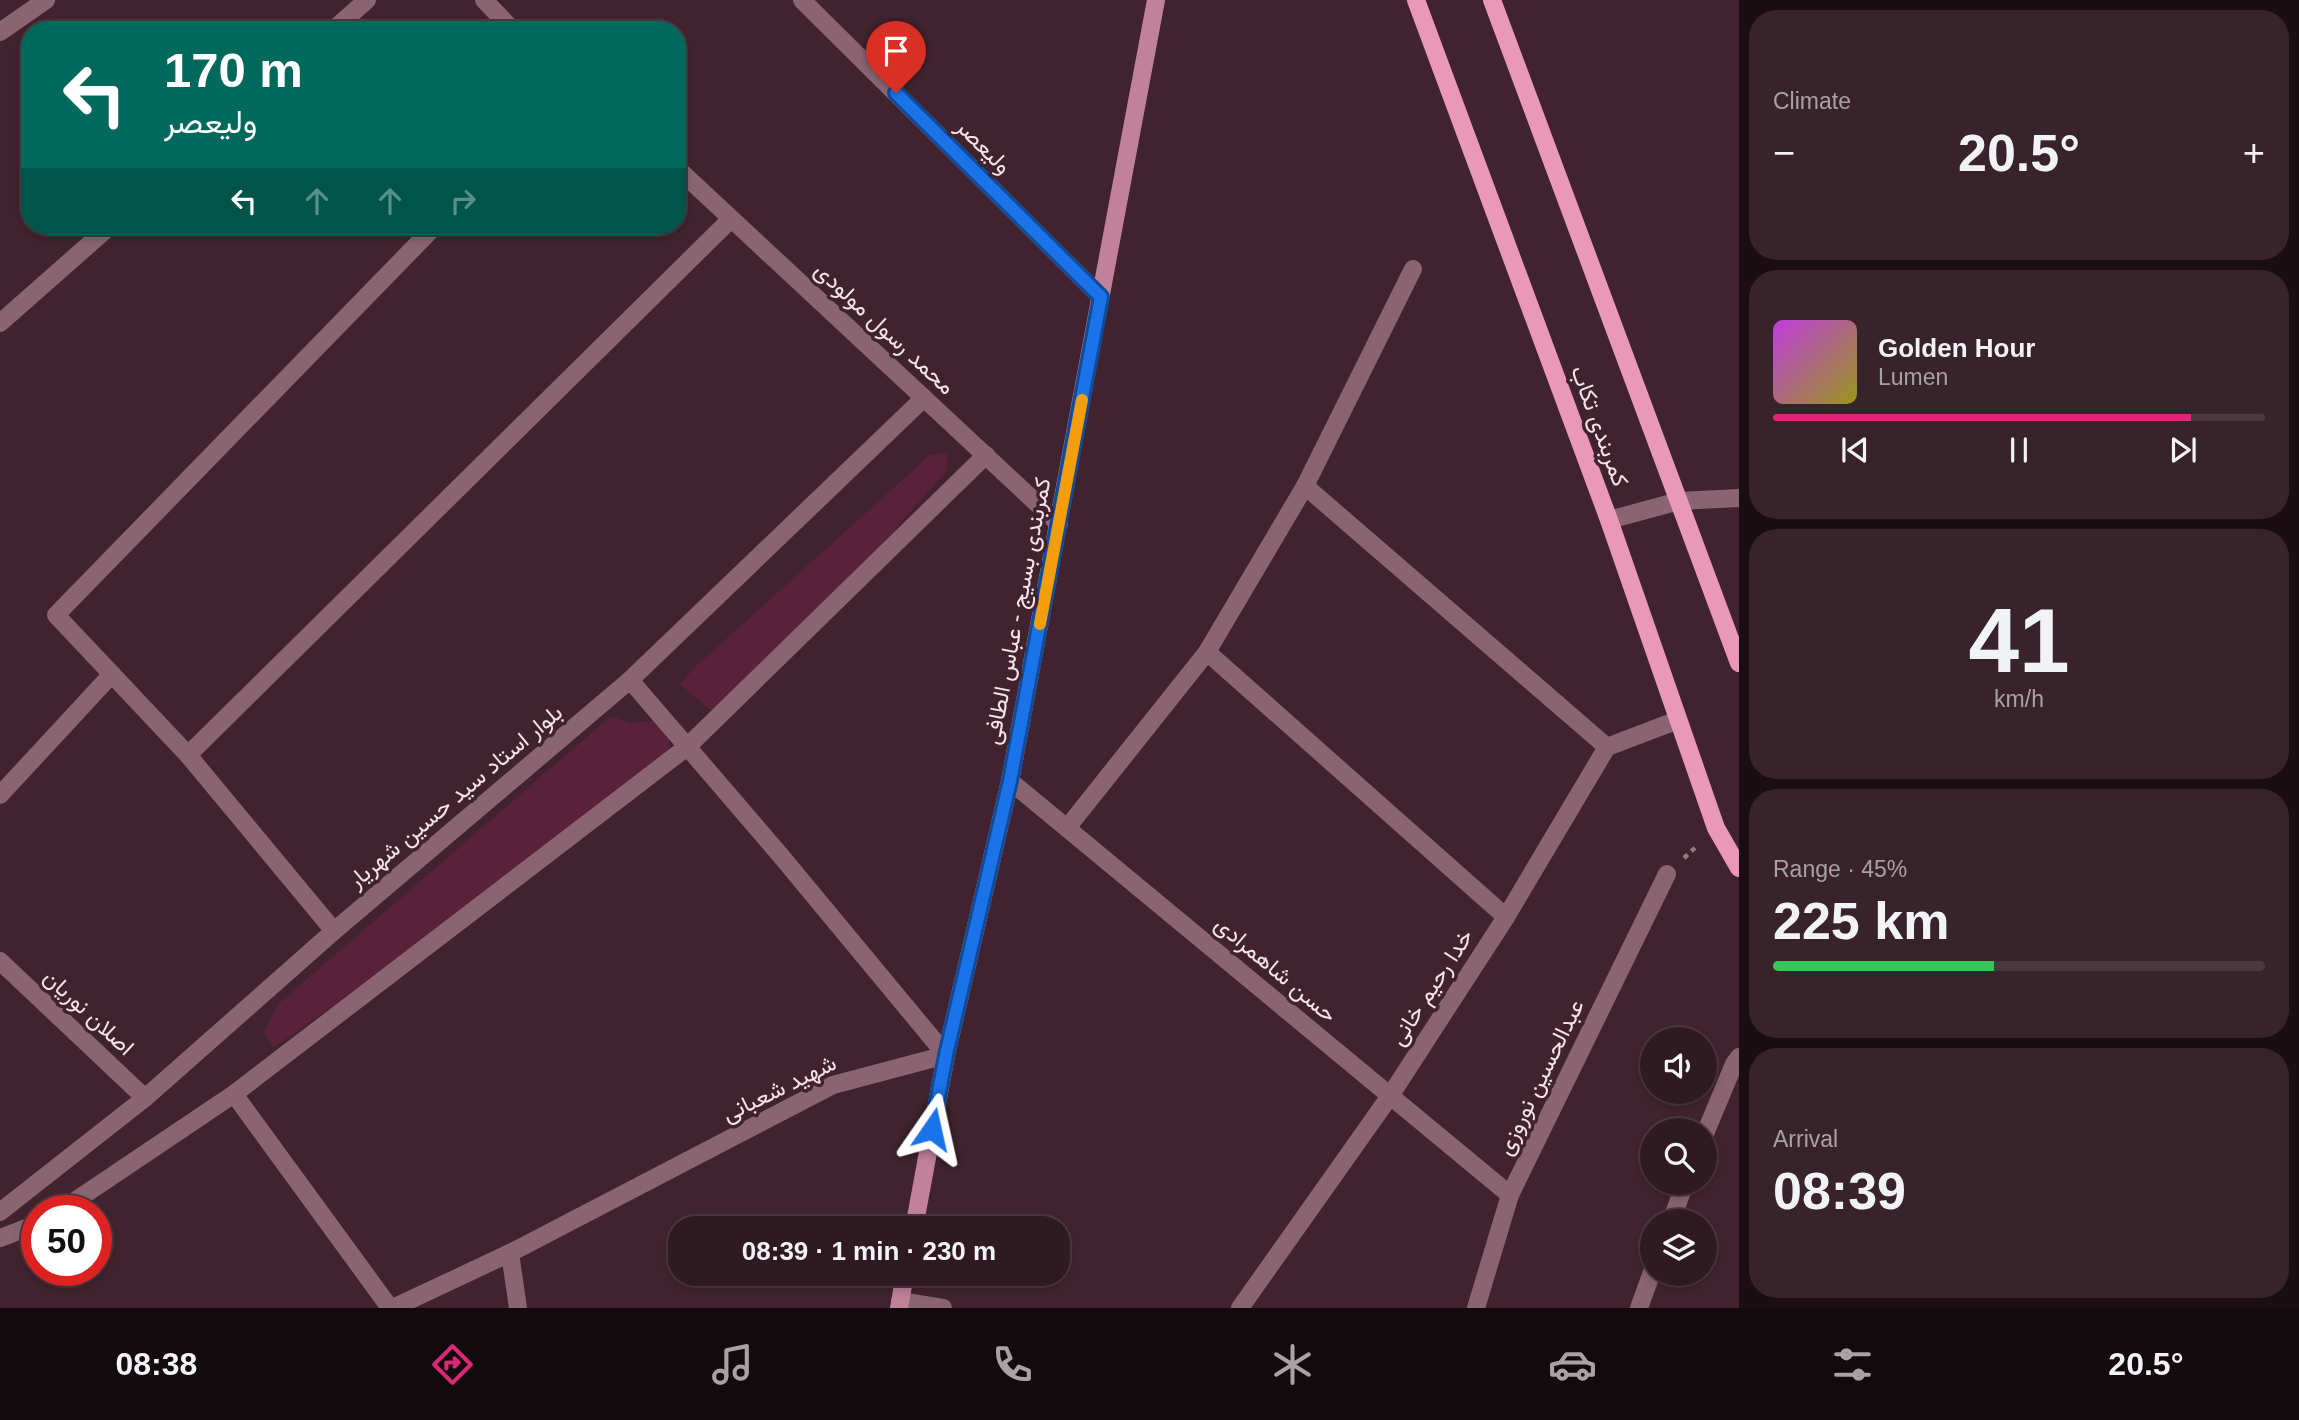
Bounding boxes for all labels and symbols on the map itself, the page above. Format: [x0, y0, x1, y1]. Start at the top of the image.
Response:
pin [866, 21, 926, 93]
street label: ولیعصر [949, 112, 1017, 180]
street label: محمد رسول مولودی [808, 256, 960, 401]
street label: کمربندی تکاب [1564, 362, 1634, 491]
street label: کمربندی بسیج - عباس الطافی [978, 475, 1059, 747]
street label: بلوار استاد سید حسین شهریار [342, 699, 569, 895]
street label: حسن شاهمرادی [1209, 911, 1342, 1029]
street label: خدا رحیم خانی [1384, 924, 1480, 1051]
street label: اصلان نوریان [37, 964, 139, 1062]
street label: عبدالحسین نوروزی [1491, 995, 1591, 1160]
street label: شهید شعبانی [718, 1049, 841, 1129]
position arrow [895, 1092, 969, 1166]
speed limit sign: 50 [21, 1195, 112, 1286]

